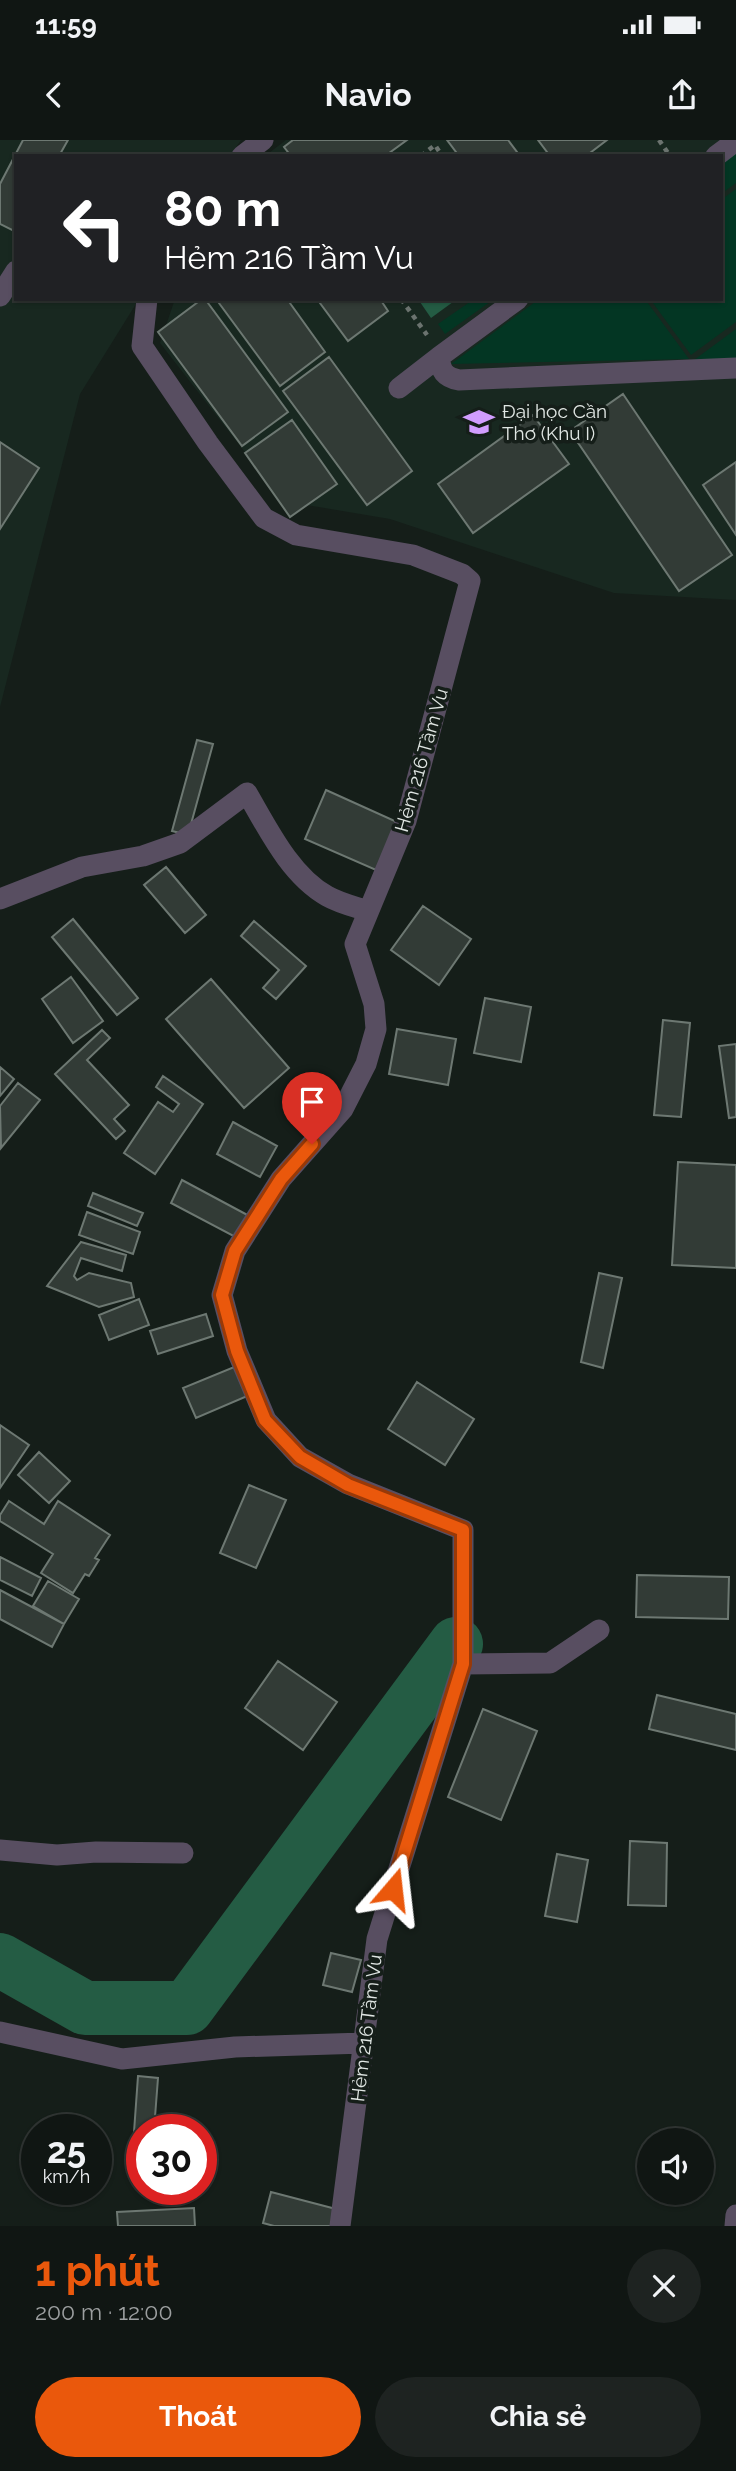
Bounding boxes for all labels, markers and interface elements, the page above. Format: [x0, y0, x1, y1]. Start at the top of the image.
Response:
text: 11:59 [35, 10, 97, 40]
icon: back [35, 76, 73, 114]
text: Navio [324, 76, 412, 113]
icon: share [663, 76, 701, 114]
text: 80 m [164, 180, 281, 237]
icon: left [49, 182, 140, 273]
text: Hẻm 216 Tầm Vu [164, 239, 414, 276]
place label: Đại học Cần Thơ (Khu I) [502, 400, 607, 444]
school or university icon: Đại học Cần Thơ (Khu I) [462, 405, 496, 439]
street label: Hẻm 216 Tầm Vu [390, 686, 452, 834]
pin [282, 1072, 342, 1144]
icon: arrive [293, 1083, 331, 1121]
position arrow [356, 1852, 430, 1926]
street label: Hẻm 216 Tầm Vu [346, 1953, 386, 2103]
speed limit sign: 30 [126, 2114, 217, 2205]
map controls [637, 2128, 714, 2205]
button: sound [637, 2128, 714, 2205]
text: 25 [47, 2130, 86, 2171]
text: km/h [43, 2166, 90, 2187]
text: 1 phút [35, 2247, 160, 2296]
button: close [627, 2249, 701, 2323]
text: 200 m · 12:00 [35, 2298, 173, 2325]
button: Thoát [35, 2377, 361, 2457]
button: Chia sẻ [375, 2377, 701, 2457]

